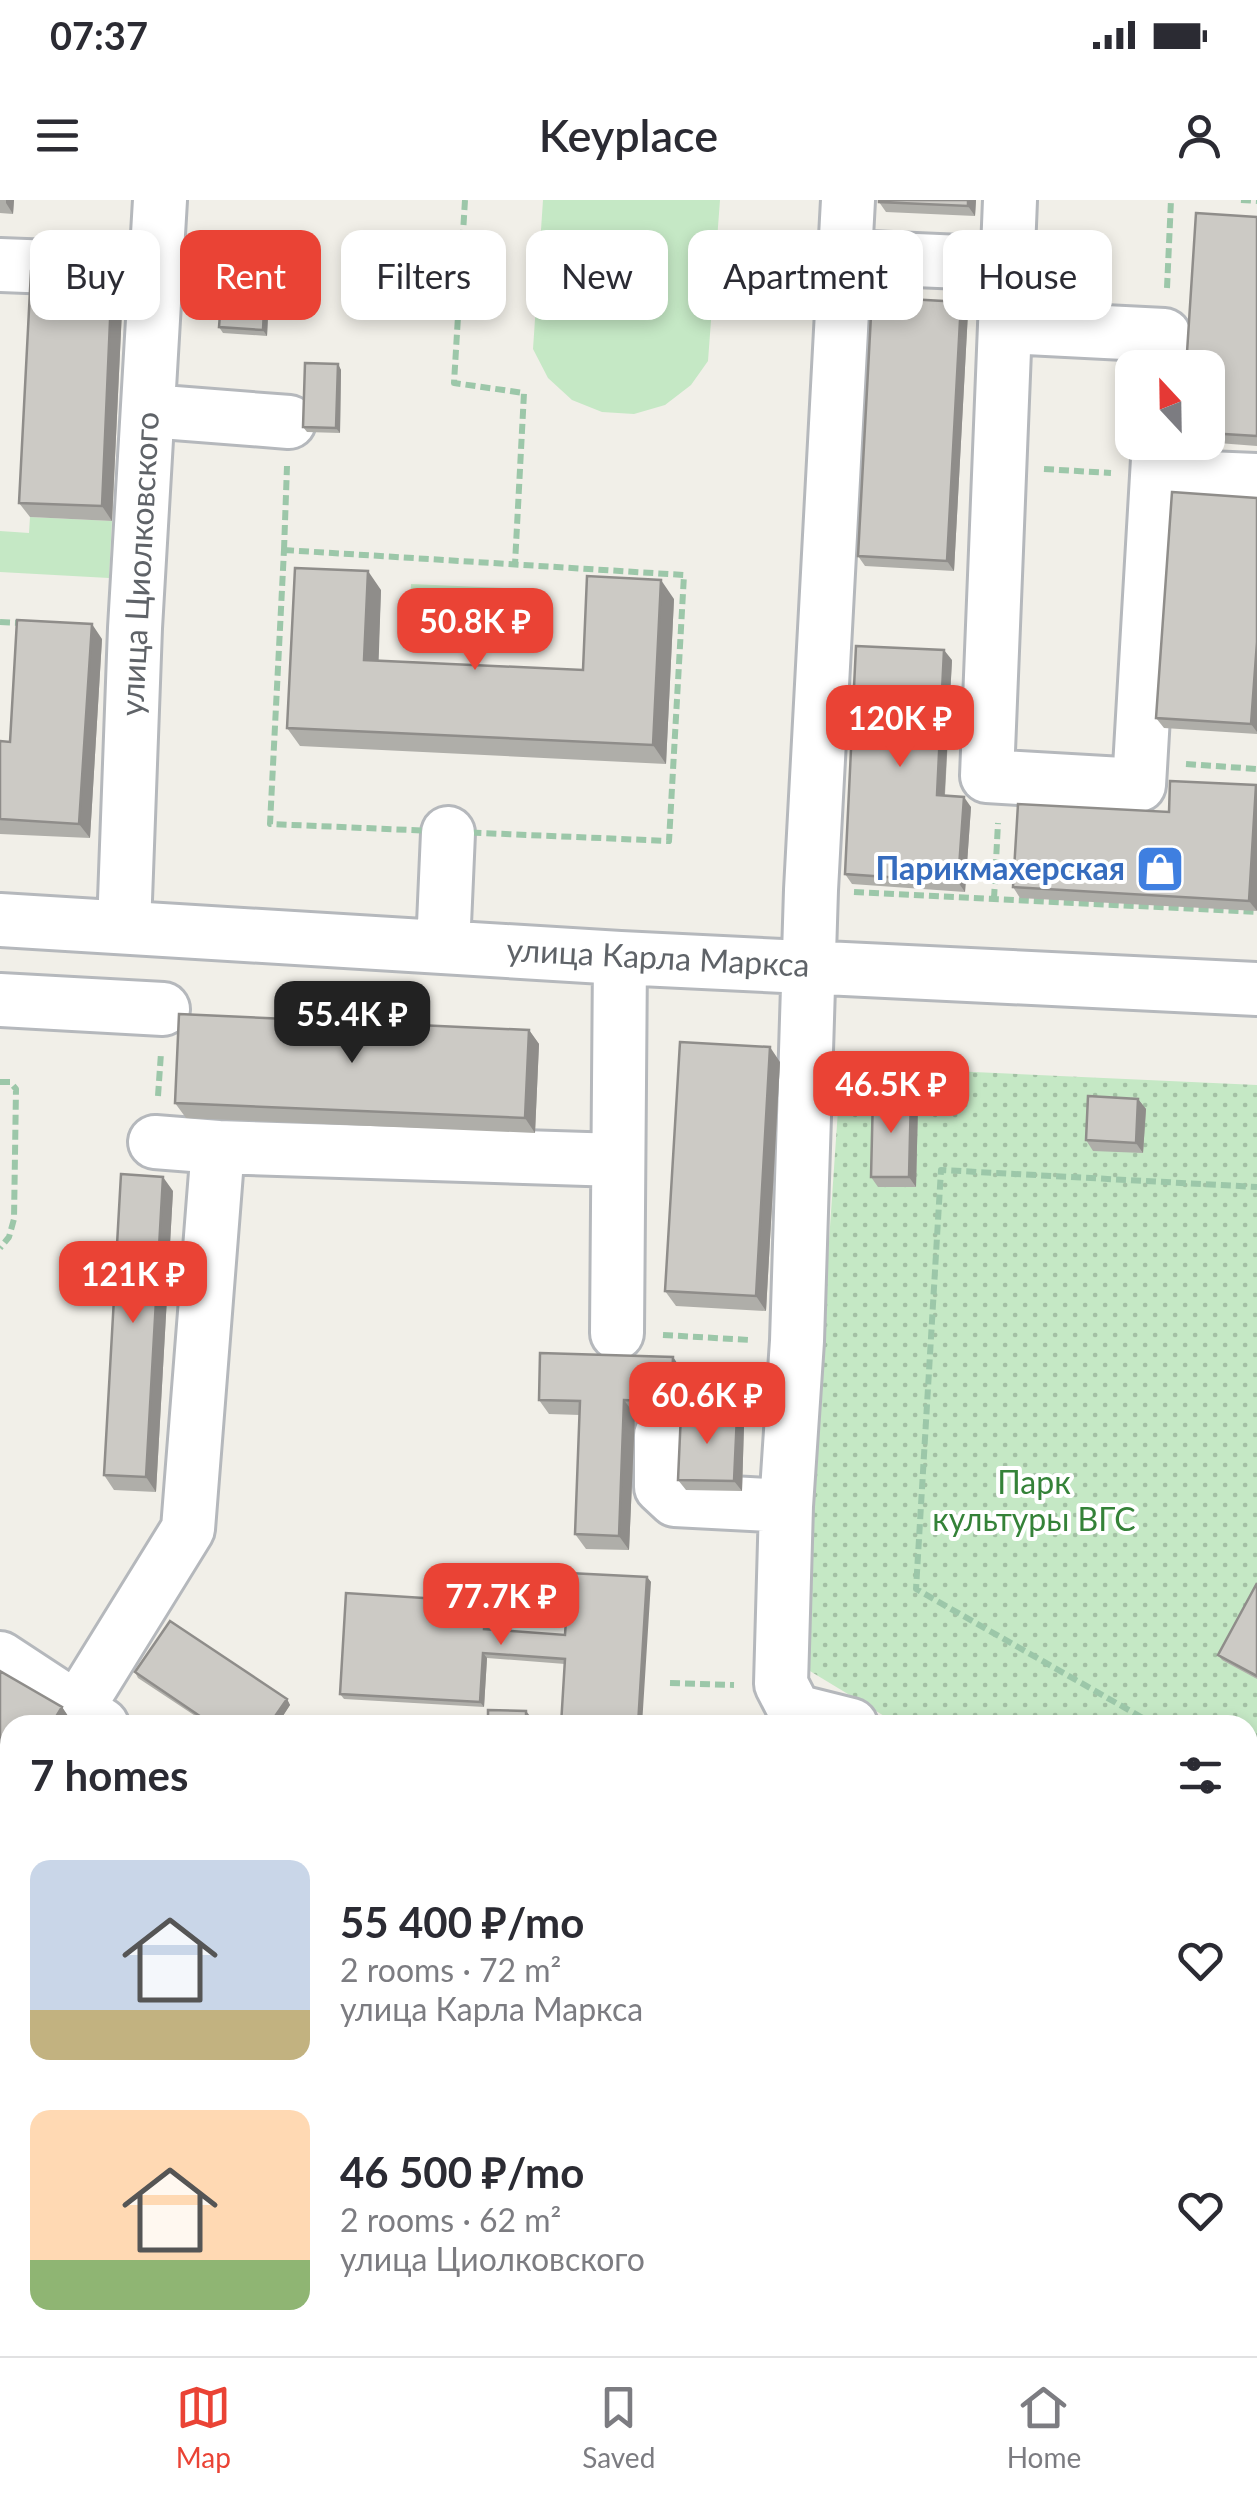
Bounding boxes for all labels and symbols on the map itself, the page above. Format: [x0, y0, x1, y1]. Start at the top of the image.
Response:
north arrow [1115, 350, 1225, 460]
street label: улица Циолковского [111, 411, 166, 717]
pin: 50.8K ₽ [383, 588, 567, 673]
pin: 120K ₽ [819, 685, 981, 770]
shop icon: Парикмахерская [1134, 843, 1186, 895]
place label: Парикмахерская [875, 848, 1125, 887]
street label: улица Карла Маркса [506, 929, 810, 984]
pin: 55.4K ₽ [260, 981, 444, 1066]
pin: 46.5K ₽ [799, 1051, 983, 1136]
pin: 121K ₽ [52, 1241, 214, 1326]
pin: 60.6K ₽ [615, 1362, 799, 1447]
park label: Парк культуры ВГС [932, 1462, 1136, 1538]
pin: 77.7K ₽ [409, 1563, 593, 1648]

